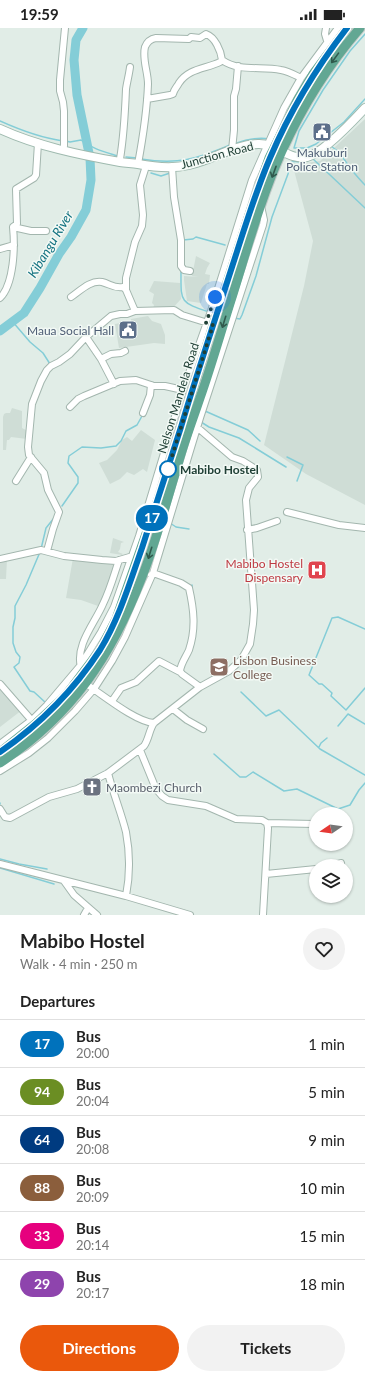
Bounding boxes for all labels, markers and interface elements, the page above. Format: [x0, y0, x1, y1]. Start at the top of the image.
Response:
text: 19:59 [20, 5, 59, 23]
one-way arrow [331, 53, 339, 64]
public building icon: Makuburi Police Station [311, 121, 333, 143]
street label: Junction Road [179, 138, 255, 172]
place label: Makuburi Police Station [286, 145, 358, 174]
one-way arrow [269, 166, 277, 178]
water label: Kibangu River [24, 207, 76, 280]
your location [205, 287, 225, 307]
one-way arrow [220, 315, 227, 328]
public building icon: Maua Social Hall [117, 319, 139, 341]
place label: Maua Social Hall [27, 323, 114, 338]
street label: Nelson Mandela Road [154, 341, 202, 455]
marker: Mabibo Hostel [159, 460, 177, 478]
place label: Mabibo Hostel [180, 462, 259, 477]
line badge: 17 [134, 505, 170, 531]
text: 17 [144, 509, 160, 526]
one-way arrow [146, 546, 153, 559]
place label: Mabibo Hostel Dispensary [225, 556, 304, 585]
hospital icon: Mabibo Hostel Dispensary [306, 559, 328, 581]
place label: Lisbon Business College [233, 653, 316, 682]
school or university icon: Lisbon Business College [208, 656, 230, 678]
church icon: Maombezi Church [81, 776, 103, 798]
place label: Maombezi Church [106, 780, 202, 795]
north arrow [309, 807, 353, 851]
map controls [309, 807, 353, 903]
button: layers [309, 859, 353, 903]
button: heart [303, 928, 345, 970]
text: Mabibo Hostel [20, 929, 145, 952]
text: Walk · 4 min · 250 m [20, 956, 138, 972]
text: Departures [20, 992, 95, 1010]
text: Bus [76, 1027, 101, 1045]
text: 17 [34, 1035, 50, 1052]
text: 1 min [308, 1035, 345, 1053]
text: 20:00 [76, 1045, 109, 1061]
text: Bus [76, 1075, 101, 1093]
text: 94 [34, 1083, 50, 1100]
text: 5 min [308, 1083, 345, 1101]
text: 20:04 [76, 1093, 109, 1109]
text: Bus [76, 1123, 101, 1141]
text: 64 [34, 1131, 50, 1148]
text: 9 min [308, 1131, 345, 1149]
text: 20:08 [76, 1141, 109, 1157]
text: Bus [76, 1171, 101, 1189]
text: 88 [34, 1179, 50, 1196]
text: 10 min [299, 1179, 345, 1197]
text: 20:09 [76, 1189, 109, 1205]
text: Bus [76, 1219, 101, 1237]
text: 33 [34, 1227, 50, 1244]
text: 15 min [299, 1227, 345, 1245]
text: 20:14 [76, 1237, 109, 1253]
text: Bus [76, 1267, 101, 1285]
text: 29 [34, 1275, 50, 1292]
text: 18 min [299, 1275, 345, 1293]
text: 20:17 [76, 1285, 109, 1301]
button: Directions [20, 1325, 179, 1371]
button: Tickets [187, 1325, 345, 1371]

